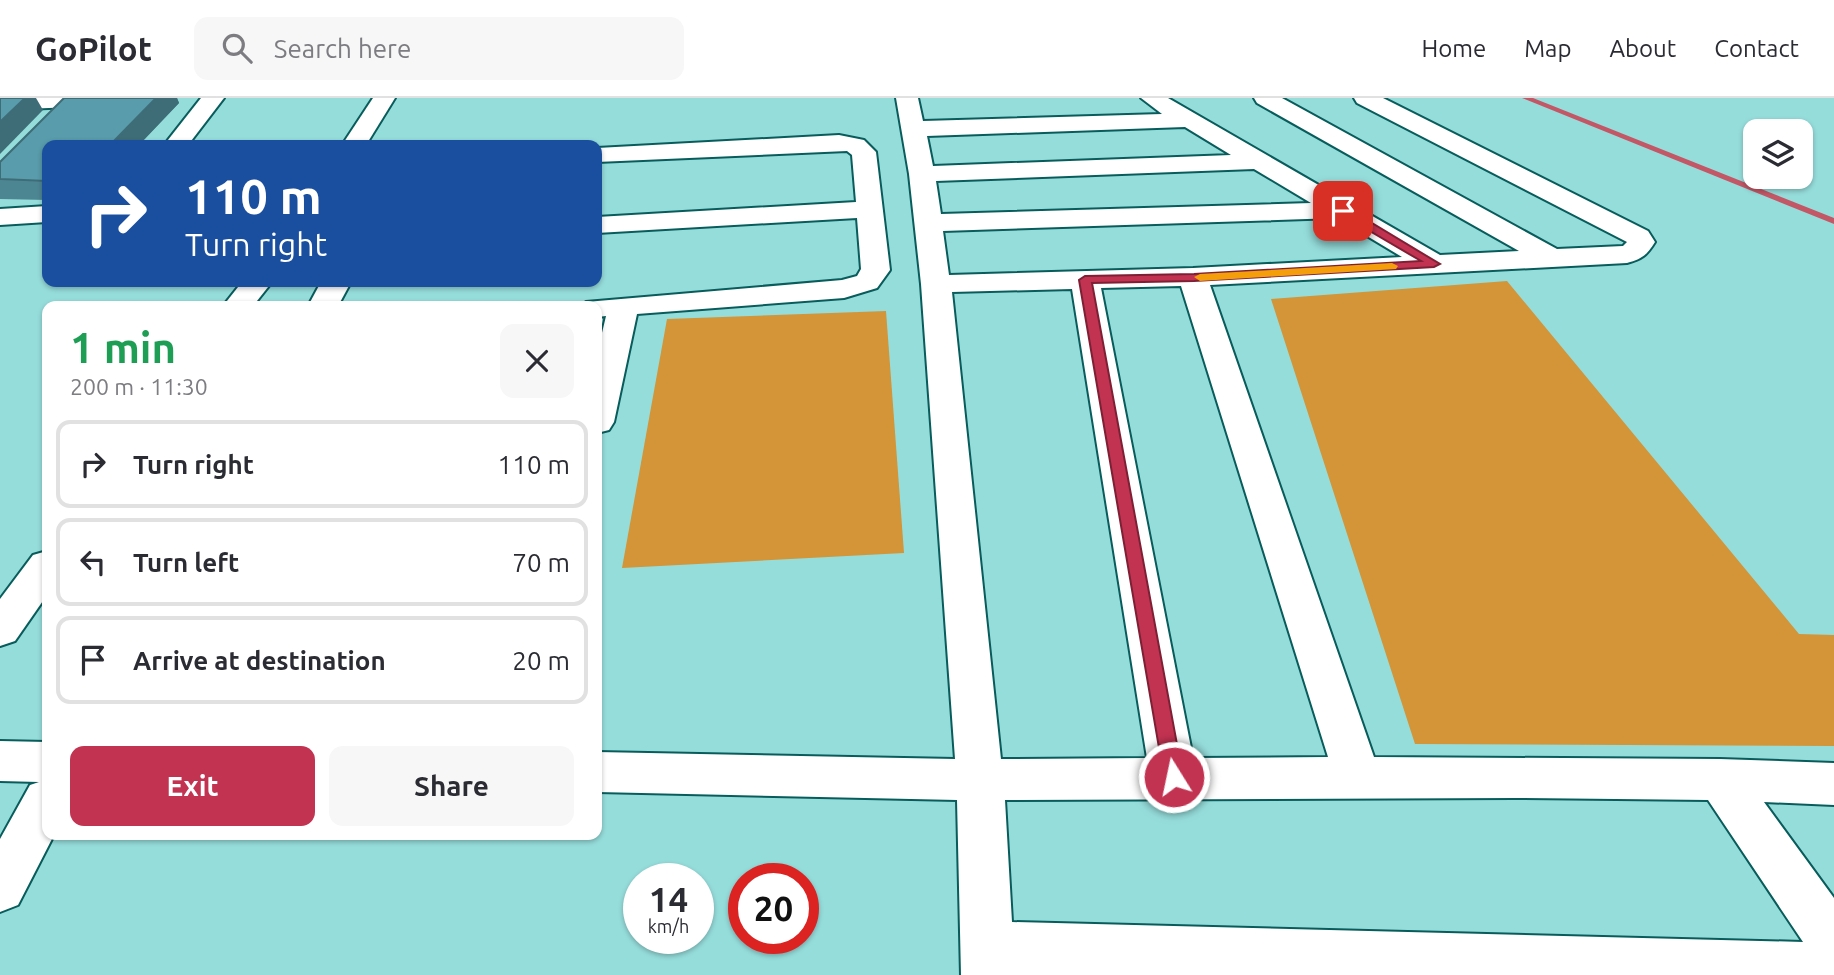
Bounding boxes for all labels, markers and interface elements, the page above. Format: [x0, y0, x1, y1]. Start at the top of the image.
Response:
search box [194, 17, 684, 80]
icon: search [218, 29, 256, 67]
text: GoPilot [35, 30, 152, 67]
text: Search here [274, 34, 411, 63]
text: Home [1421, 35, 1486, 62]
text: Map [1524, 35, 1571, 62]
text: About [1609, 35, 1676, 62]
text: Contact [1714, 35, 1799, 62]
map controls [1743, 119, 1813, 189]
button: layers [1743, 119, 1813, 189]
icon: right [70, 168, 161, 259]
text: 110 m [185, 168, 322, 223]
pin [1313, 181, 1373, 241]
icon: arrive [1324, 192, 1362, 230]
text: Turn right [185, 226, 327, 262]
text: 1 min [70, 324, 176, 371]
button: close [500, 324, 574, 398]
text: 200 m · 11:30 [70, 374, 208, 399]
icon: right [74, 445, 112, 483]
text: Turn right [133, 450, 254, 479]
text: 110 m [498, 450, 570, 479]
icon: left [74, 543, 112, 581]
text: Turn left [133, 548, 239, 577]
text: 70 m [512, 548, 570, 577]
icon: arrive [74, 641, 112, 679]
text: Arrive at destination [133, 646, 386, 675]
text: 20 m [512, 646, 570, 675]
position arrow [1137, 740, 1211, 814]
button: Exit [70, 746, 315, 826]
button: Share [329, 746, 574, 826]
speed limit sign: 20 [728, 863, 819, 954]
text: 14 [649, 879, 688, 919]
text: km/h [648, 916, 689, 936]

